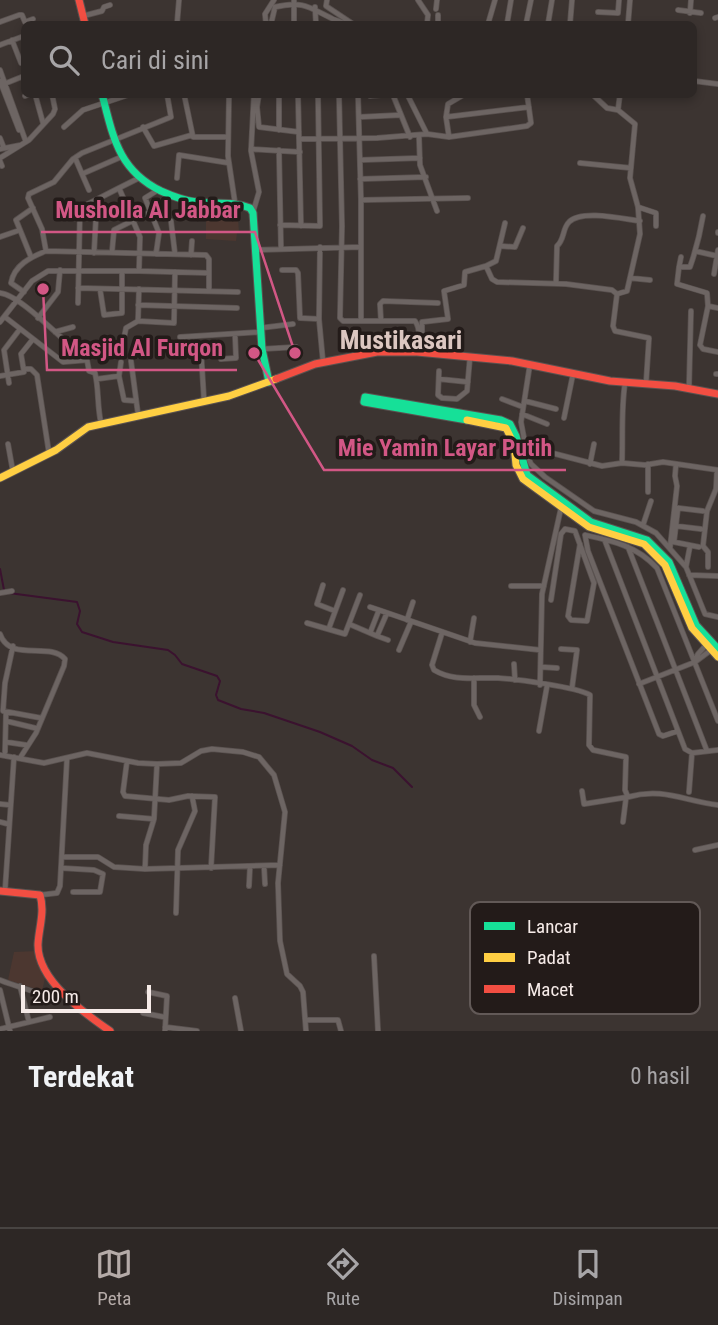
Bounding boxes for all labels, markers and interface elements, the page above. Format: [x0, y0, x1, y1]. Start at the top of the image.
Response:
search box [21, 21, 697, 98]
icon: search [45, 41, 83, 79]
text: Cari di sini [101, 45, 209, 75]
callout: Musholla Al Jabbar [41, 187, 255, 232]
text: Musholla Al Jabbar [55, 196, 241, 224]
callout: Masjid Al Furqon [47, 325, 237, 370]
district label: Mustikasari [340, 325, 462, 355]
text: Masjid Al Furqon [61, 334, 223, 362]
callout: Mie Yamin Layar Putih [324, 425, 566, 470]
text: Mie Yamin Layar Putih [338, 434, 552, 462]
legend [470, 902, 700, 1014]
text: Lancar [527, 915, 578, 938]
text: Padat [527, 946, 571, 969]
text: Macet [527, 978, 574, 1001]
scale bar [21, 982, 150, 1014]
text: 200 m [32, 985, 79, 1008]
text: Terdekat [28, 1059, 134, 1094]
text: 0 hasil [630, 1063, 690, 1090]
tab: Peta [95, 1245, 133, 1310]
tab: Rute [324, 1245, 362, 1310]
tab: Disimpan [552, 1245, 623, 1310]

